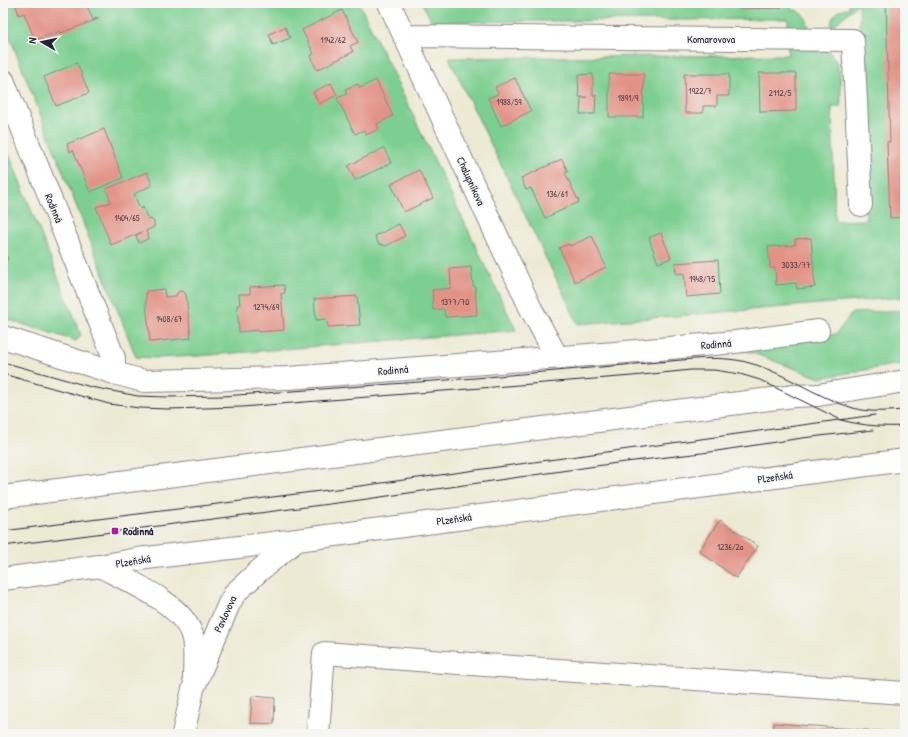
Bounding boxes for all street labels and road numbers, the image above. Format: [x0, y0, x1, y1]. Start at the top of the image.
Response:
street label: Komarovova [687, 32, 736, 46]
street label: Chalupníkova [454, 154, 489, 208]
street label: Rodinná [42, 191, 66, 225]
street label: Rodinná [700, 336, 732, 352]
street label: Rodinná [377, 362, 409, 378]
street label: Plzeňská [757, 468, 794, 486]
street label: Plzeňská [436, 510, 473, 528]
street label: Plzeňská [114, 551, 152, 571]
street label: Pavlovova [210, 593, 240, 635]

